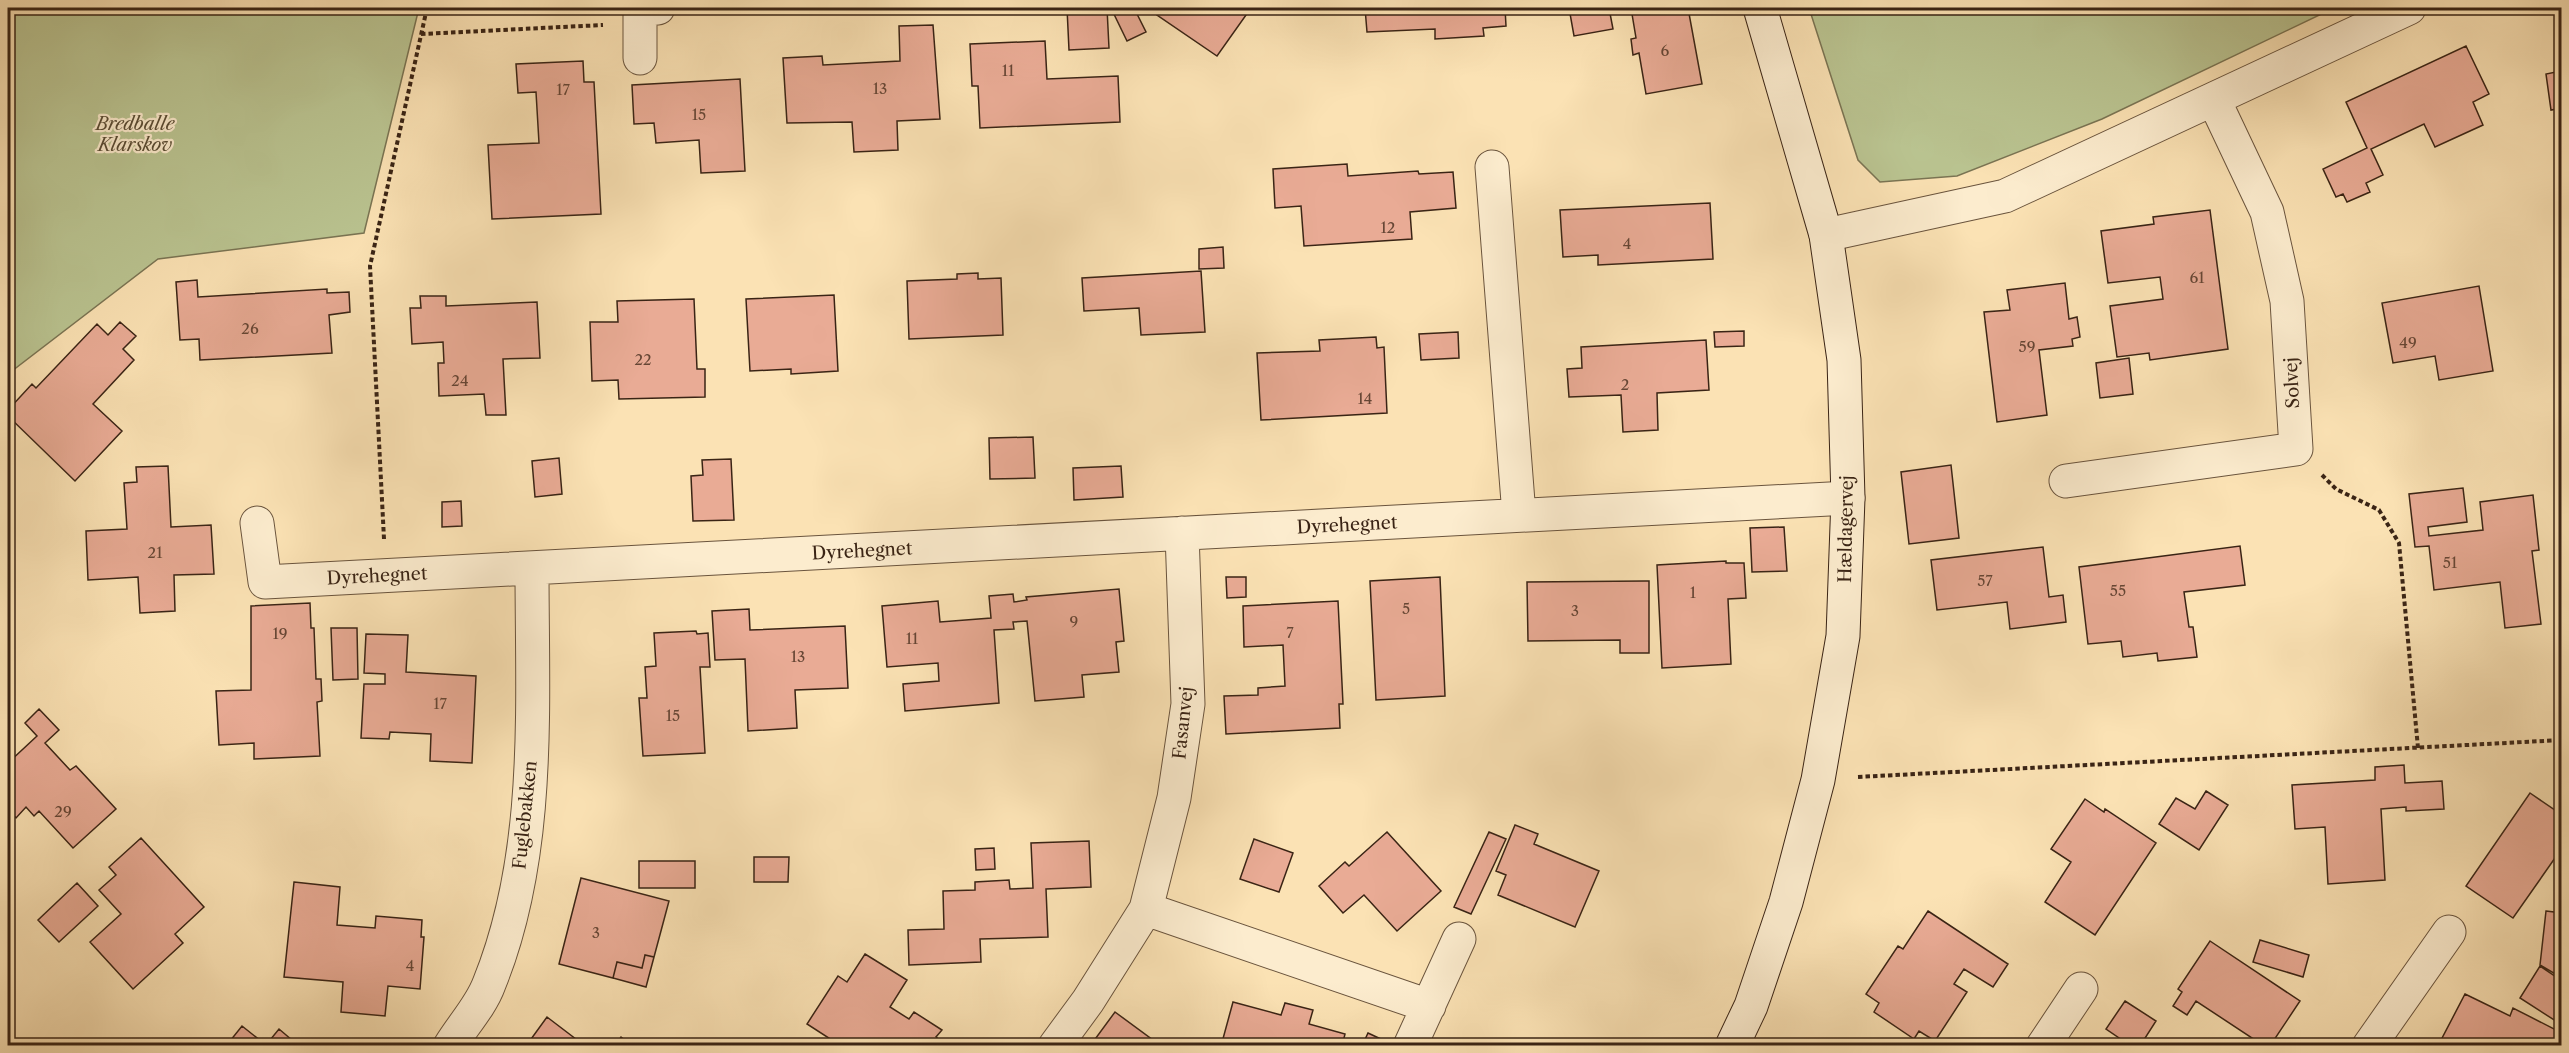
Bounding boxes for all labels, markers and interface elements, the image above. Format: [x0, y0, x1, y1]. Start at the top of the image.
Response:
house number: 6 [1661, 41, 1670, 60]
house number: 11 [1002, 61, 1015, 80]
house number: 13 [873, 79, 887, 98]
house number: 17 [556, 80, 570, 99]
house number: 15 [692, 105, 706, 124]
park label: Bredballe Klarskov [94, 113, 176, 156]
house number: 12 [1381, 218, 1395, 237]
house number: 4 [1623, 234, 1631, 253]
house number: 61 [2189, 268, 2205, 287]
house number: 26 [241, 319, 259, 338]
house number: 49 [2399, 333, 2417, 352]
house number: 59 [2019, 337, 2035, 356]
house number: 22 [634, 350, 652, 369]
street label: Solvej [2280, 357, 2304, 409]
house number: 24 [451, 371, 469, 390]
house number: 2 [1621, 375, 1629, 394]
house number: 14 [1358, 389, 1372, 408]
street label: Hældagervej [1834, 475, 1858, 583]
street label: Dyrehegnet [1296, 511, 1398, 539]
street label: Dyrehegnet [811, 537, 913, 565]
house number: 21 [148, 543, 163, 562]
house number: 51 [2443, 553, 2458, 572]
street label: Dyrehegnet [326, 562, 428, 590]
house number: 57 [1977, 571, 1993, 590]
house number: 55 [2110, 581, 2126, 600]
house number: 1 [1690, 583, 1697, 602]
house number: 5 [1402, 599, 1410, 618]
house number: 3 [1571, 601, 1579, 620]
house number: 9 [1070, 612, 1078, 631]
house number: 7 [1286, 623, 1294, 642]
house number: 19 [272, 624, 288, 643]
house number: 11 [906, 629, 919, 648]
house number: 13 [791, 647, 805, 666]
street label: Fasanvej [1168, 685, 1198, 761]
house number: 17 [433, 694, 447, 713]
house number: 15 [666, 706, 680, 725]
street label: Fuglebakken [508, 759, 542, 871]
house number: 29 [54, 802, 72, 821]
house number: 3 [592, 923, 600, 942]
house number: 4 [406, 956, 414, 975]

